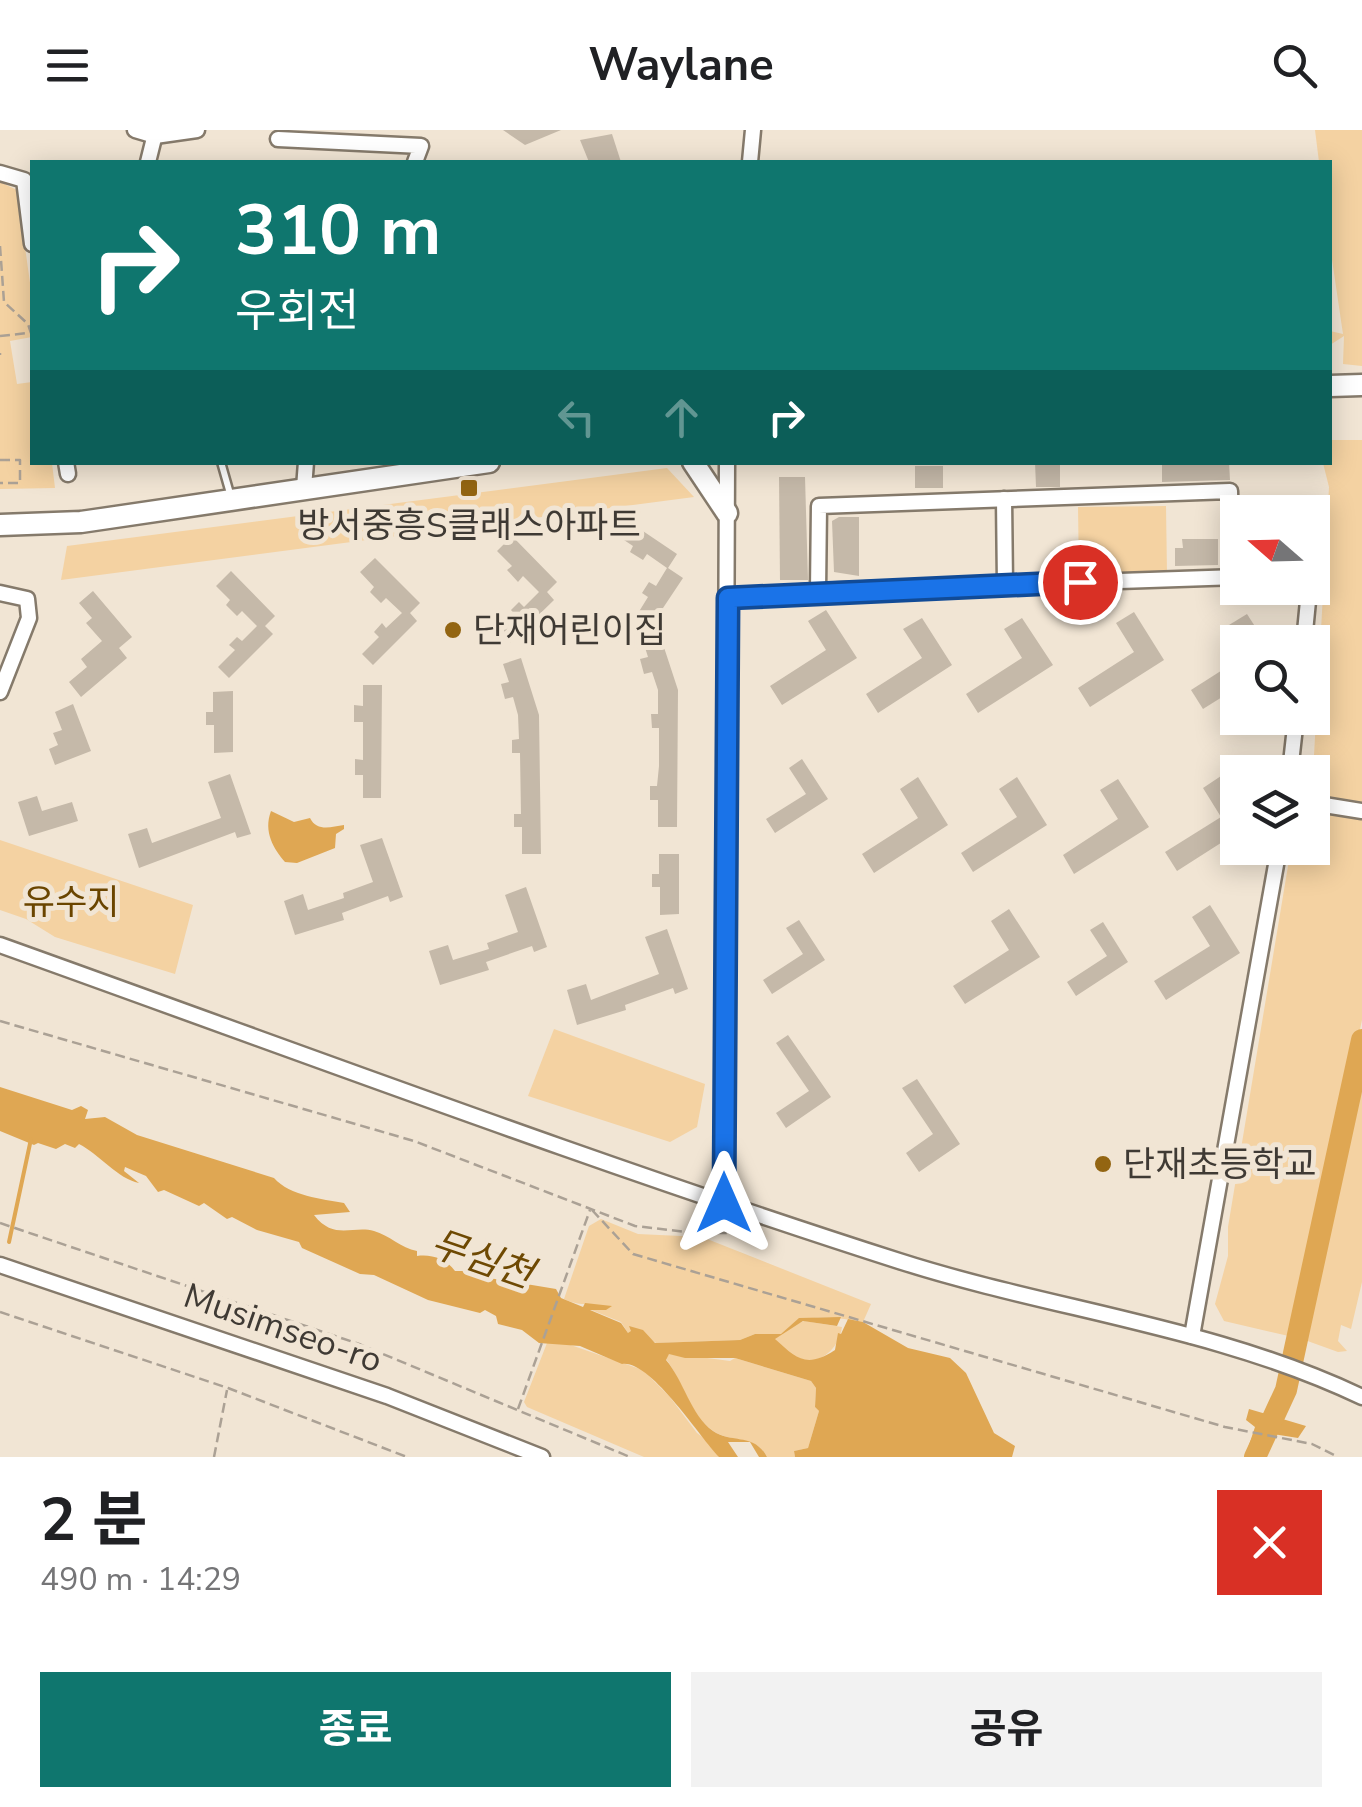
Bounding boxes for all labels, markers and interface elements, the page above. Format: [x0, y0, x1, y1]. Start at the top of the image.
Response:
text: Waylane [588, 35, 774, 96]
icon: menu [40, 38, 95, 93]
icon: search [1267, 38, 1322, 93]
text: 310 m [235, 183, 441, 279]
icon: right [70, 200, 200, 330]
text: 우회전 [235, 281, 359, 342]
icon: left [549, 390, 604, 445]
icon: ahead [654, 390, 709, 445]
icon: right [759, 390, 814, 445]
marker: 방서중흥S클래스아파트 [458, 477, 480, 499]
north arrow [1220, 495, 1330, 605]
map controls [1220, 495, 1330, 865]
place label: 방서중흥S클래스아파트 [297, 502, 641, 549]
pin [1038, 540, 1123, 625]
icon: arrive [1053, 555, 1108, 610]
place label: 단재어린이집 [473, 607, 666, 654]
marker: 단재어린이집 [442, 619, 464, 641]
button: search [1220, 625, 1330, 735]
button: layers [1220, 755, 1330, 865]
park label: 유수지 [23, 879, 119, 926]
place label: 단재초등학교 [1123, 1141, 1316, 1188]
position arrow [672, 1151, 776, 1255]
marker: 단재초등학교 [1092, 1153, 1114, 1175]
water label: 무심천 [424, 1218, 544, 1301]
street label: Musimseo-ro [178, 1272, 388, 1384]
text: 2 분 [40, 1479, 147, 1561]
button: close [1217, 1490, 1322, 1595]
text: 490 m · 14:29 [40, 1558, 241, 1601]
button: 종료 [40, 1672, 671, 1787]
button: 공유 [691, 1672, 1322, 1787]

